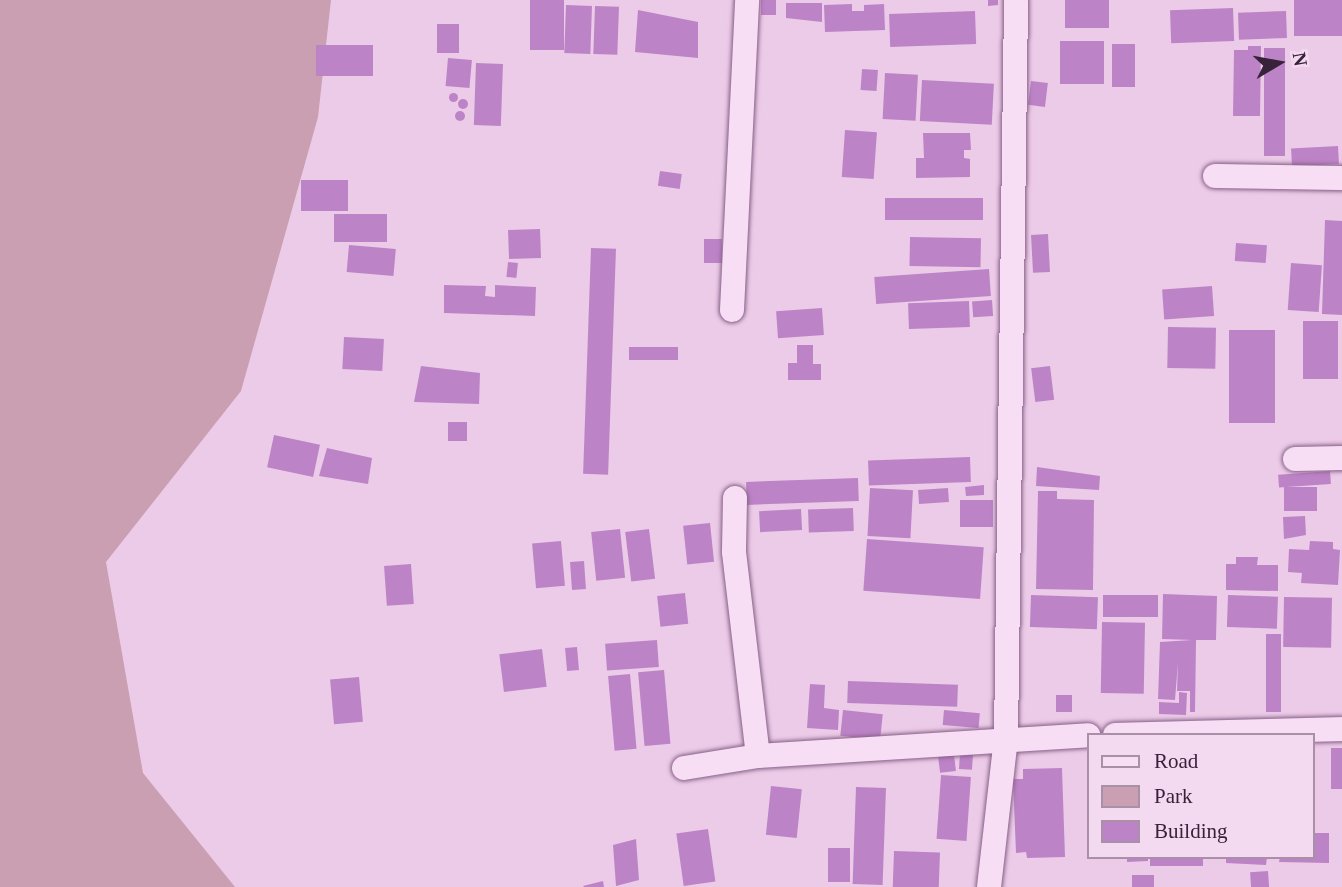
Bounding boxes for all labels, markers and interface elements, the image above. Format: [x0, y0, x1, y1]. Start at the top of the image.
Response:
north arrow [1244, 28, 1314, 98]
text: N [1289, 51, 1312, 68]
legend [1086, 733, 1314, 859]
text: Road [1154, 749, 1198, 773]
text: Park [1154, 784, 1193, 808]
text: Building [1154, 819, 1228, 843]

